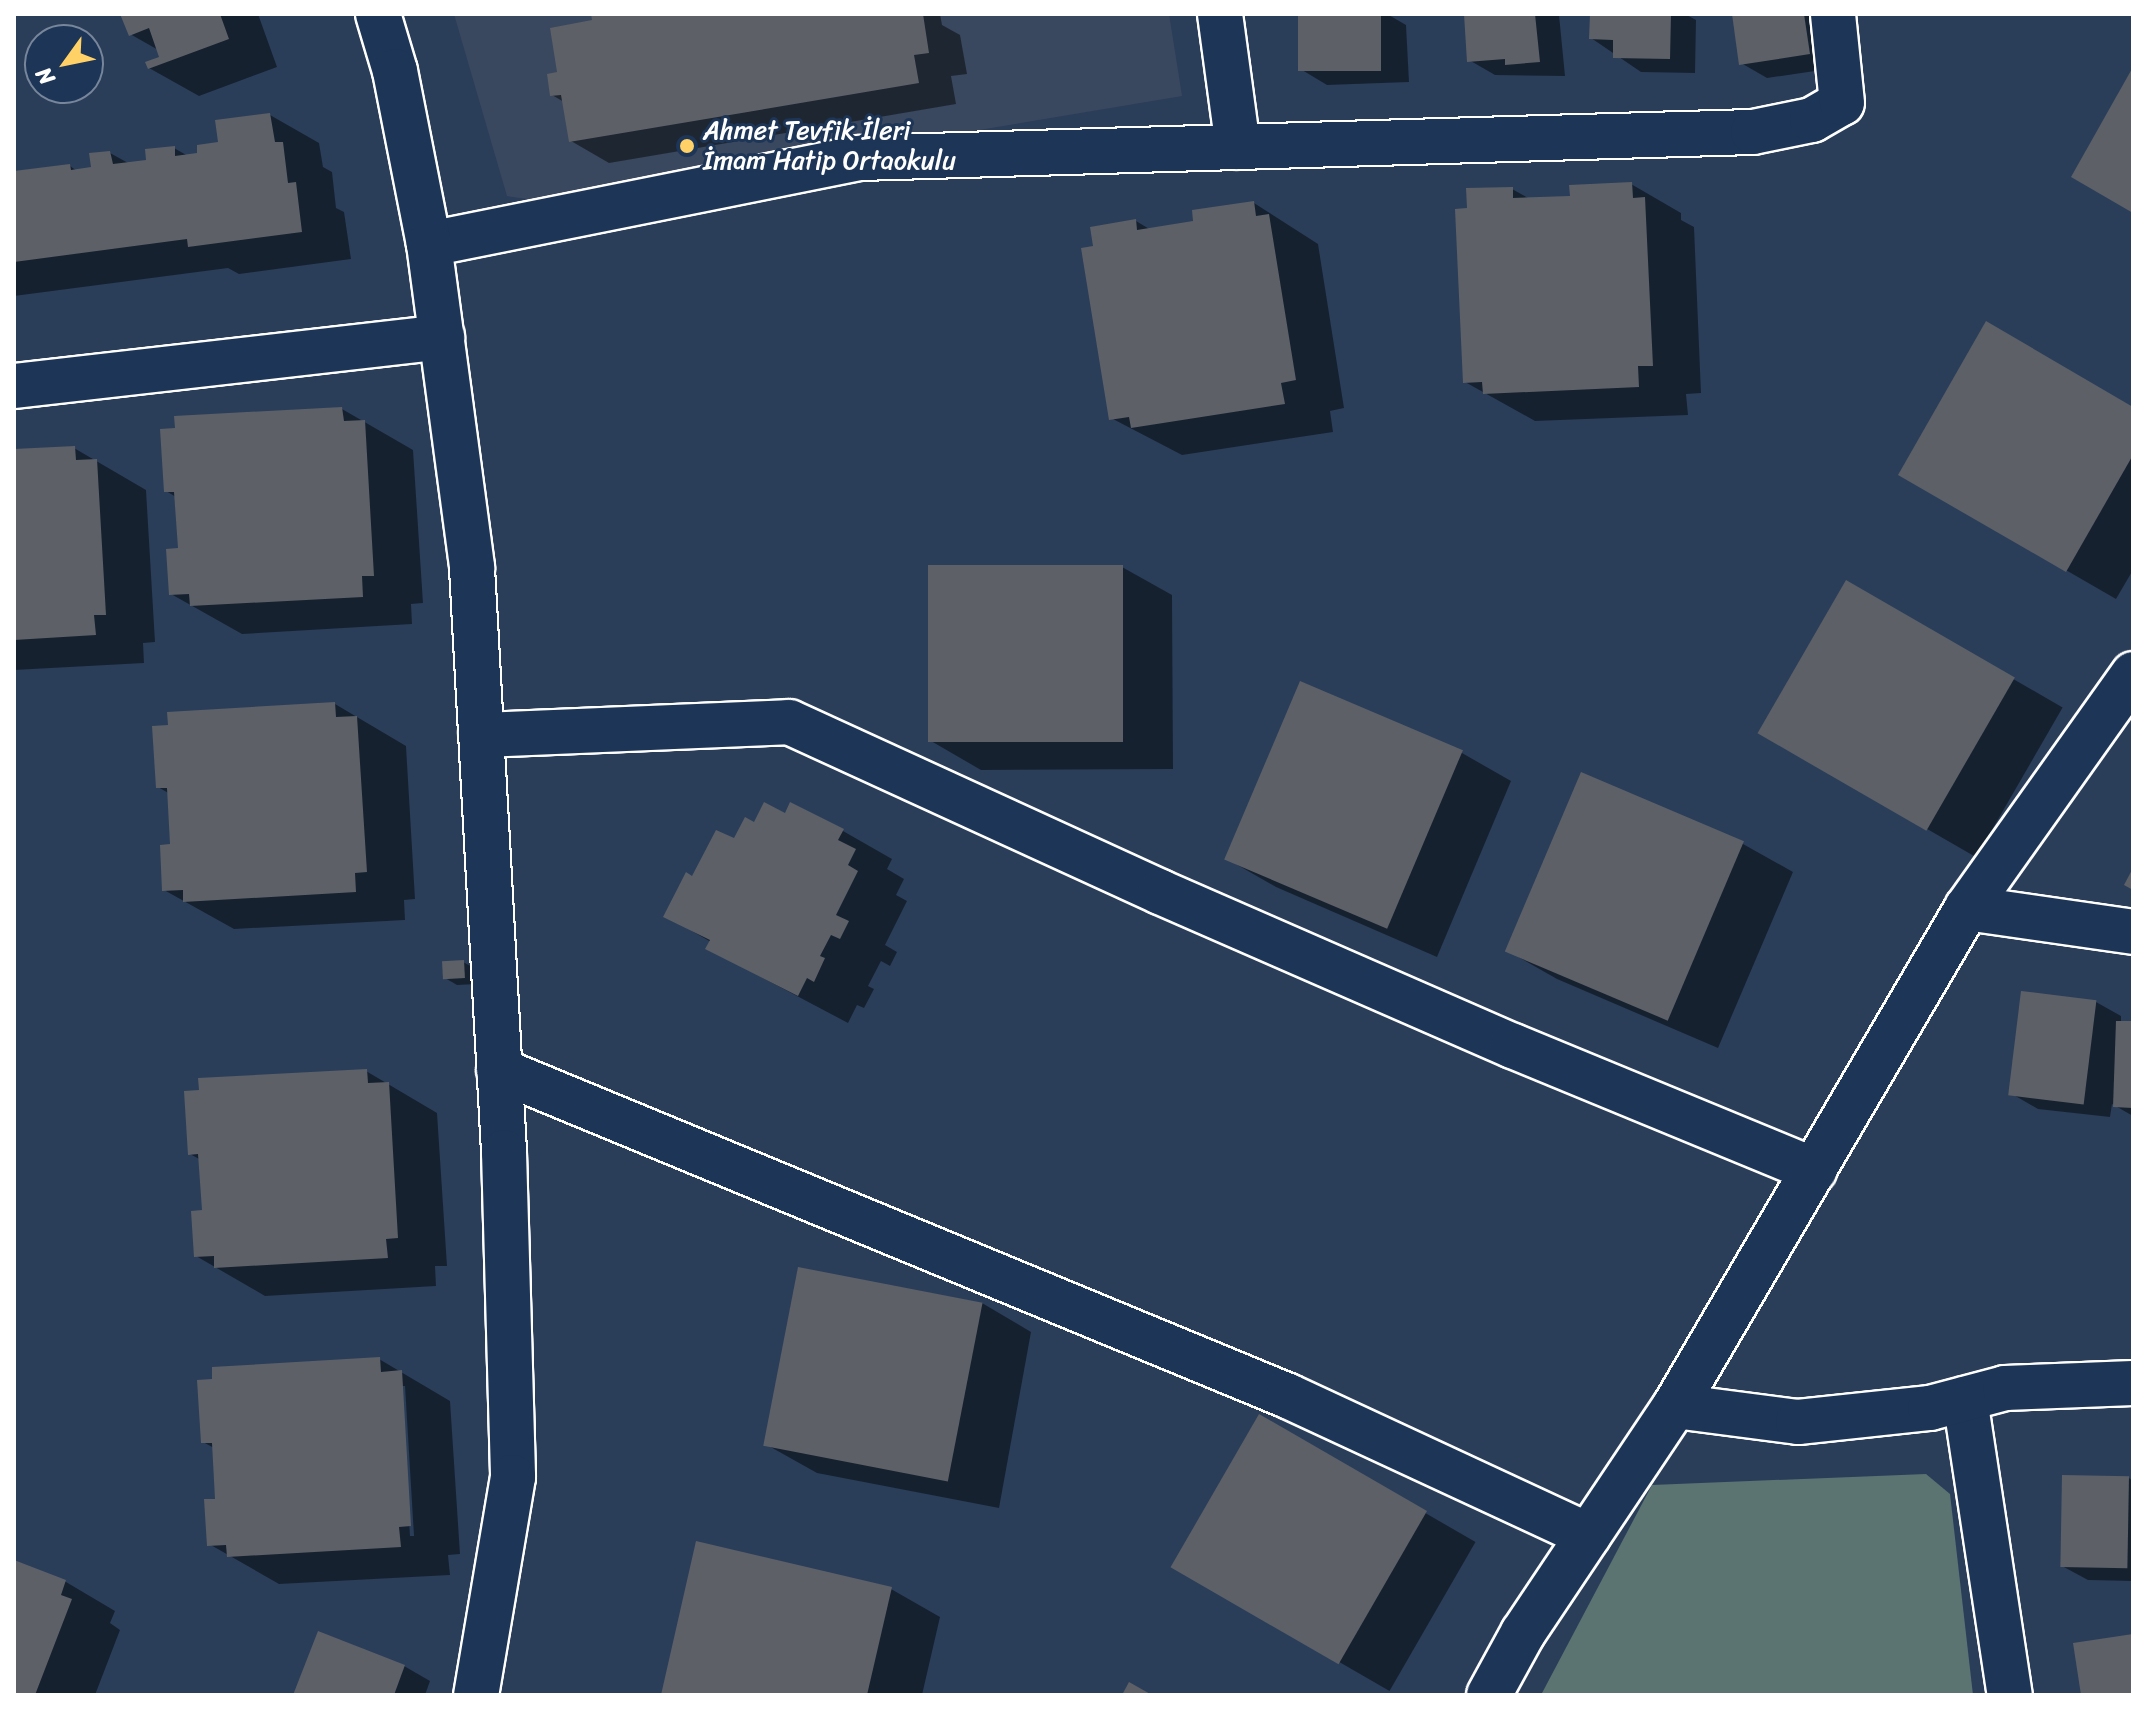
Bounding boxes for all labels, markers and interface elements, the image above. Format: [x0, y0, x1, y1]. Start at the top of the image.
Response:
north arrow [24, 24, 104, 104]
text: N [25, 59, 66, 93]
place label: Ahmet Tevfik İleri İmam Hatip Ortaokulu [703, 115, 958, 176]
marker: Ahmet Tevfik İleri İmam Hatip Ortaokulu [678, 137, 696, 155]

